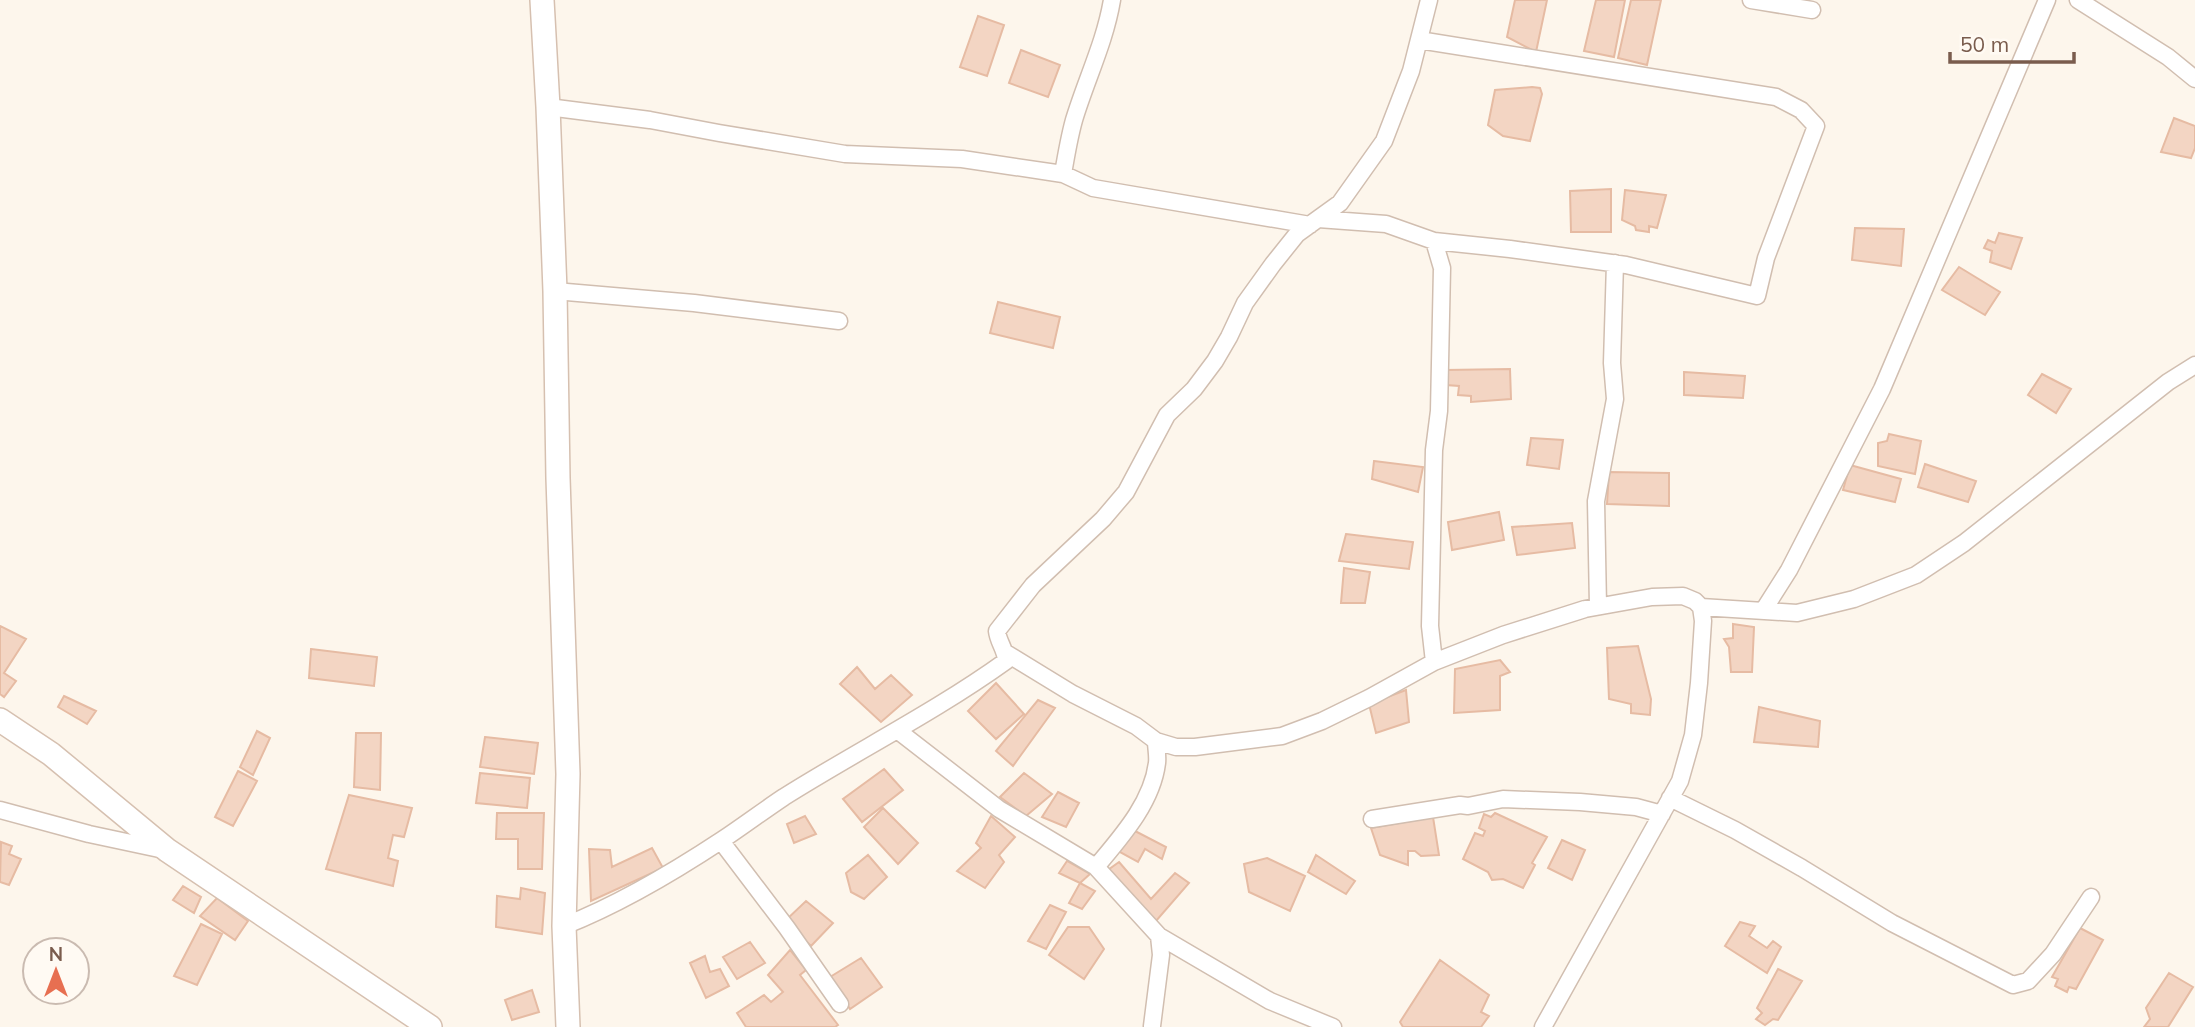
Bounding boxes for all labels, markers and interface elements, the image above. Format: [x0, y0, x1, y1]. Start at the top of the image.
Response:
scale bar [1950, 21, 2074, 65]
text: 50 m [1960, 31, 2009, 57]
north arrow [21, 936, 91, 1006]
text: N [49, 942, 63, 966]

